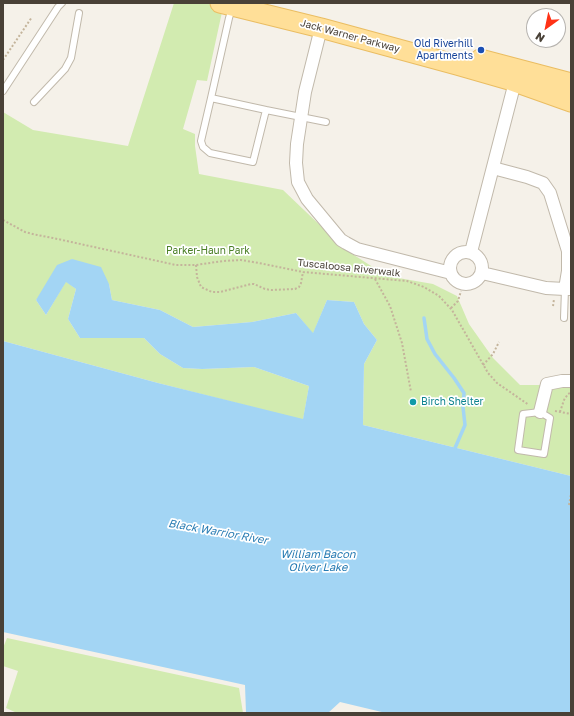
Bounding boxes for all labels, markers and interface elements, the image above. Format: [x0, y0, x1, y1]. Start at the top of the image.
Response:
north arrow [526, 8, 566, 48]
street label: Jack Warner Parkway [299, 17, 401, 55]
text: N [533, 30, 547, 45]
place label: Old Riverhill Apartments [414, 38, 473, 62]
marker: Old Riverhill Apartments [476, 45, 486, 55]
park label: Parker-Haun Park [166, 245, 250, 257]
street label: Tuscaloosa Riverwalk [297, 257, 401, 279]
place label: Birch Shelter [421, 396, 483, 408]
marker: Birch Shelter [408, 397, 418, 407]
water label: Black Warrior River [167, 517, 269, 547]
water label: William Bacon Oliver Lake [280, 548, 356, 574]

